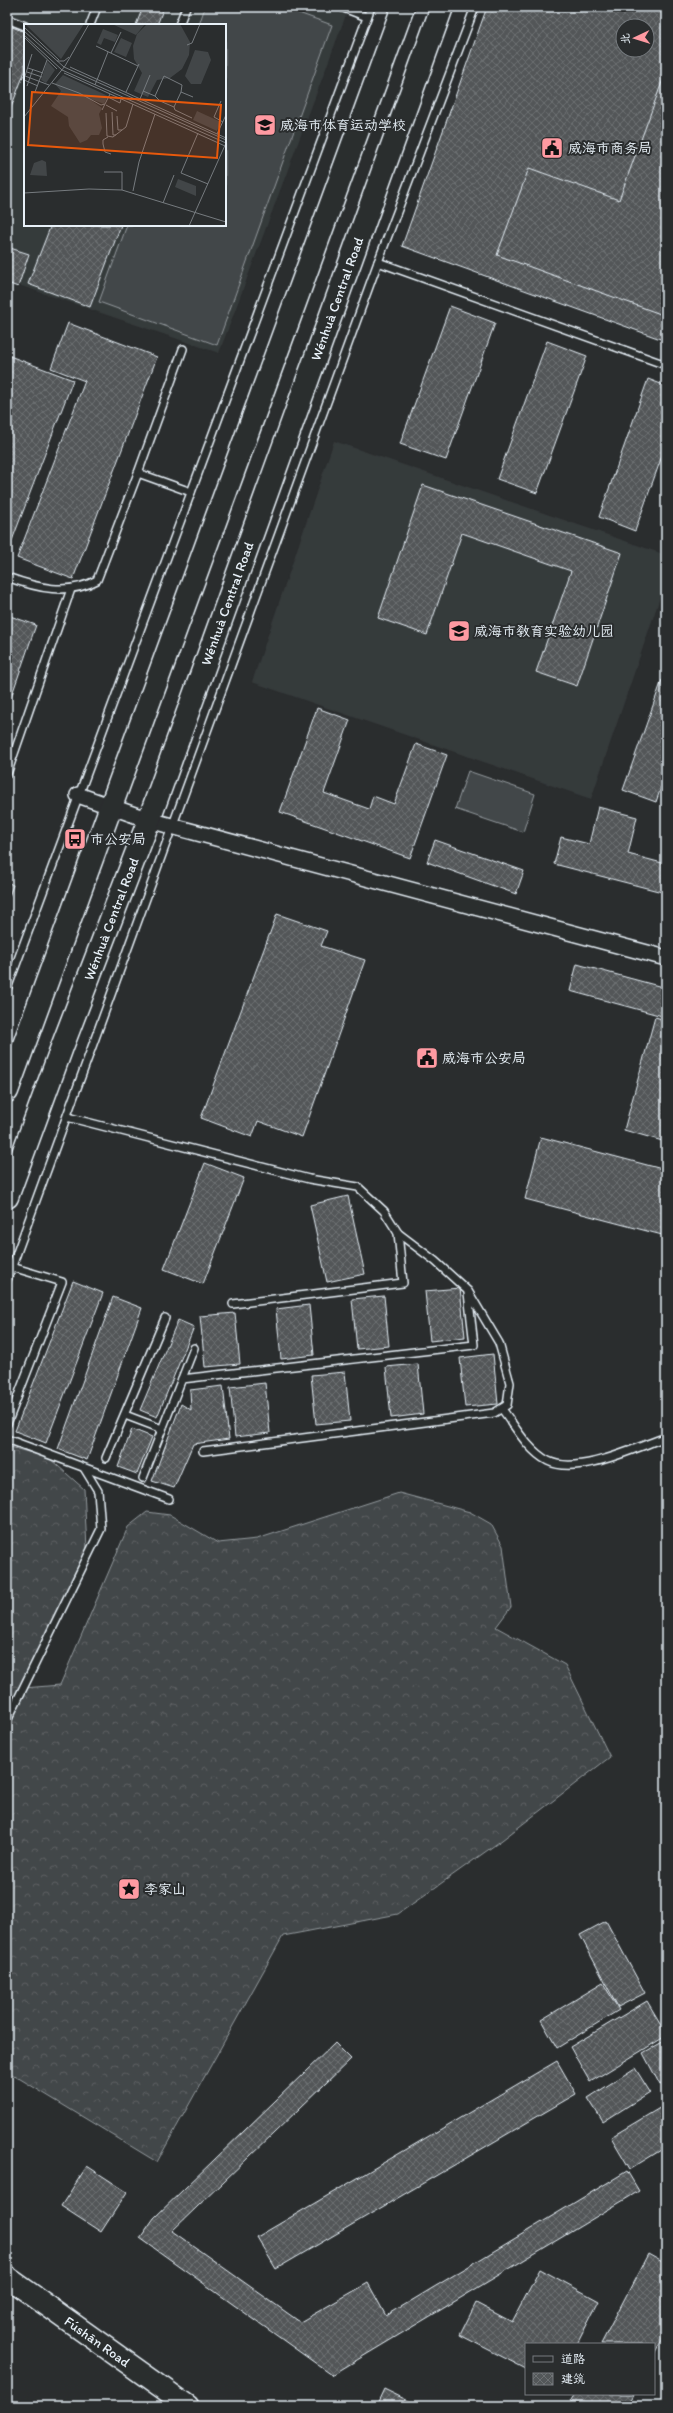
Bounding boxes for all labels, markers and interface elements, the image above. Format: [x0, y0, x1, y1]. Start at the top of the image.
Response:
north arrow [615, 18, 655, 58]
inset map [24, 24, 226, 226]
text: 北 [619, 33, 632, 45]
school or university icon: 威海市体育运动学校 [252, 112, 278, 138]
place label: 威海市体育运动学校 [280, 117, 406, 134]
public building icon: 威海市商务局 [539, 135, 565, 161]
place label: 威海市商务局 [568, 140, 652, 157]
street label: Wénhuà Central Road [307, 234, 368, 363]
street label: Wénhuà Central Road [197, 539, 258, 668]
school or university icon: 威海市教育实验幼儿园 [446, 618, 472, 644]
place label: 威海市教育实验幼儿园 [474, 623, 614, 640]
bus stop icon: 市公安局 [62, 826, 88, 852]
place label: 市公安局 [90, 831, 146, 848]
street label: Wénhuà Central Road [80, 855, 143, 983]
public building icon: 威海市公安局 [414, 1045, 440, 1071]
place label: 威海市公安局 [442, 1050, 526, 1067]
place icon: 李家山 [116, 1876, 142, 1902]
place label: 李家山 [144, 1881, 186, 1898]
street label: Fúshān Road [61, 2313, 134, 2371]
legend [525, 2343, 655, 2395]
text: 道路 [561, 2352, 585, 2366]
text: 建筑 [561, 2372, 585, 2386]

